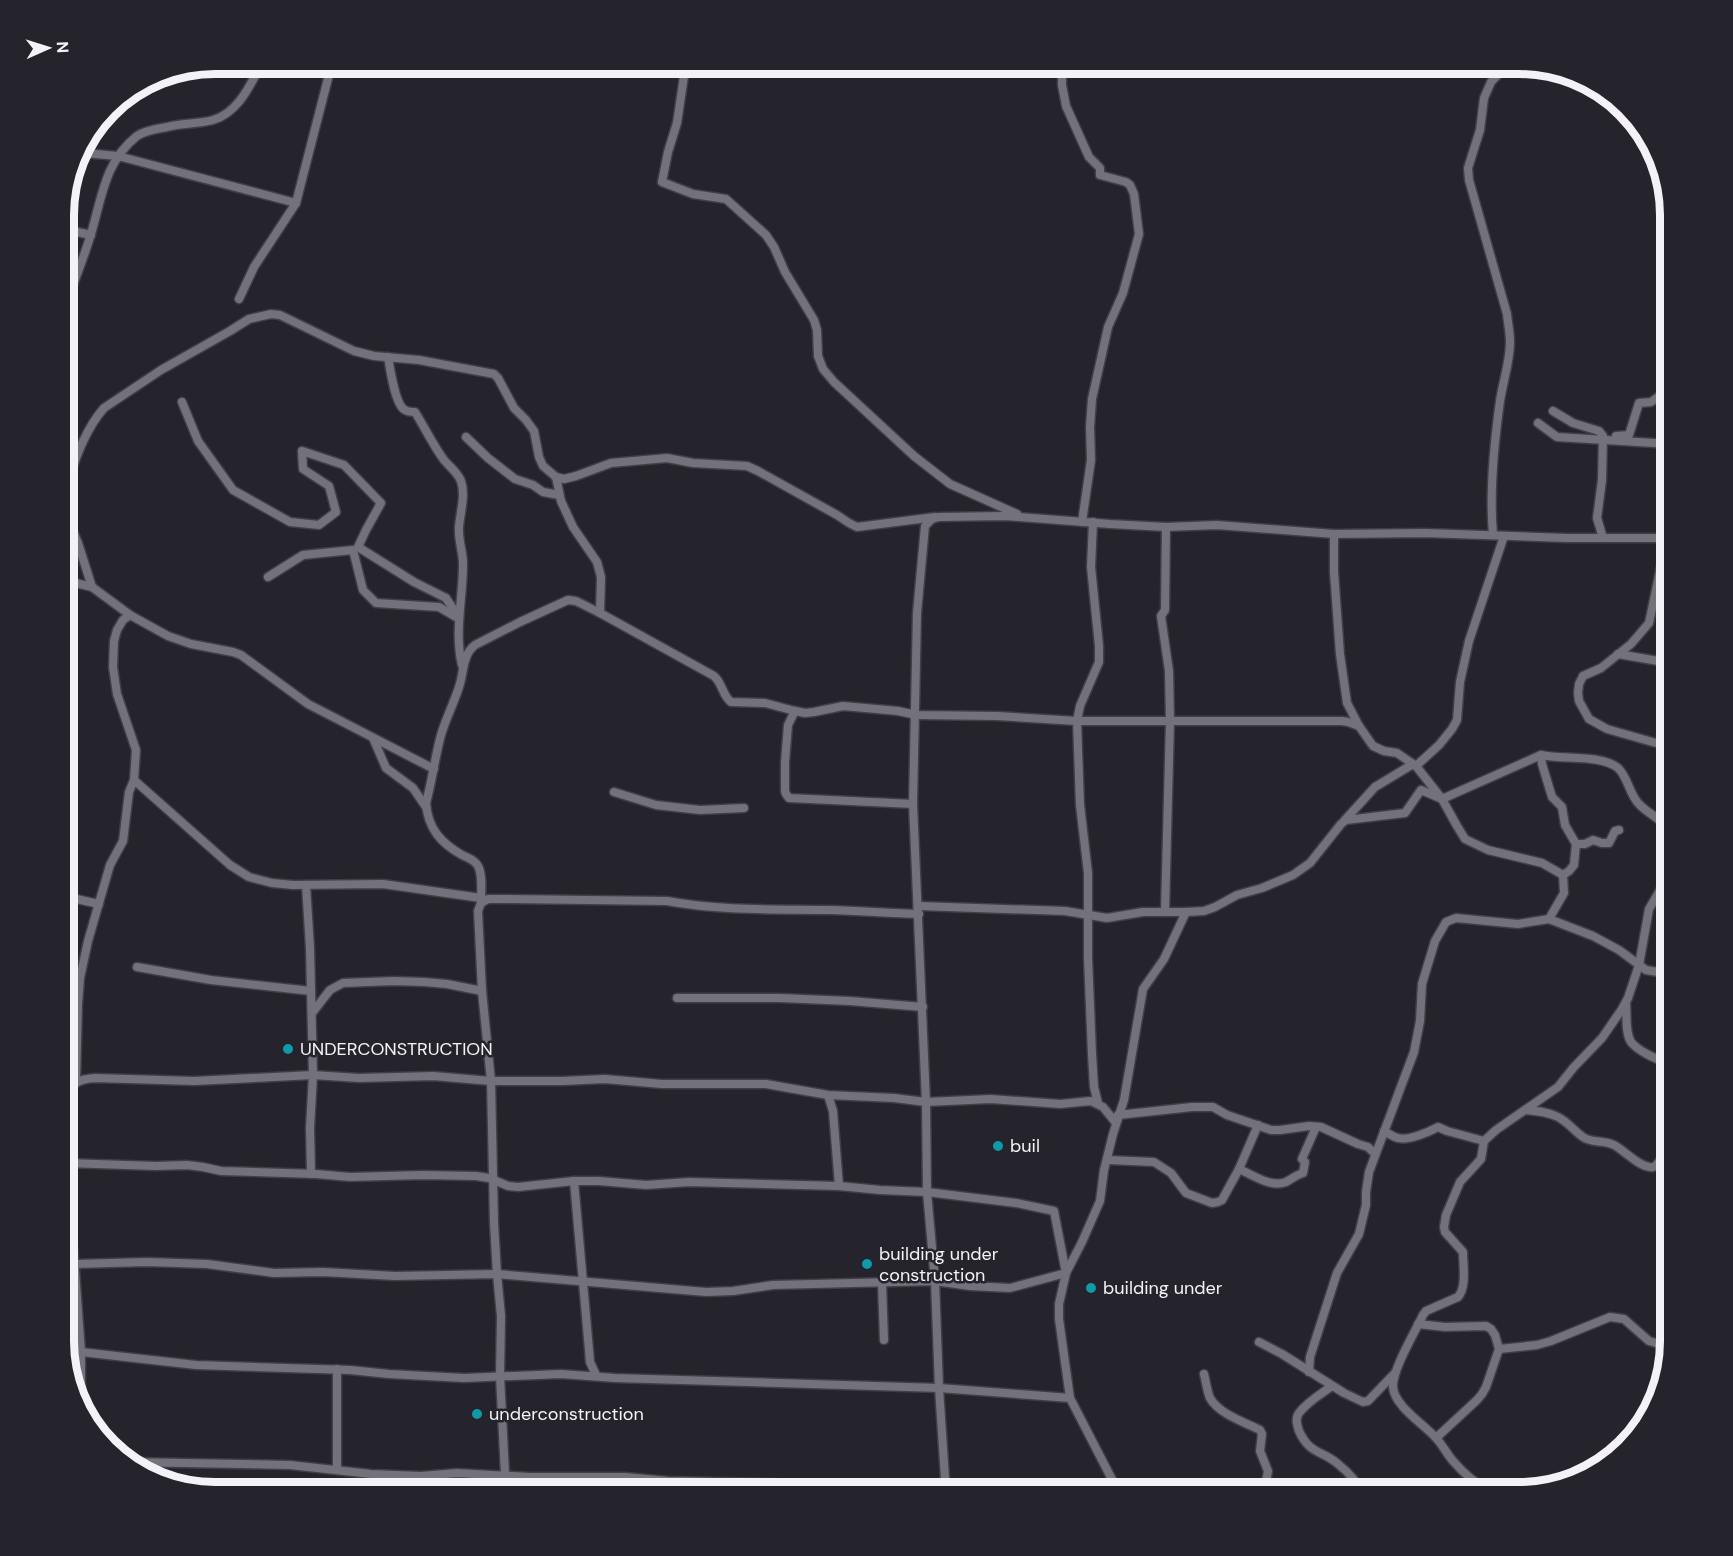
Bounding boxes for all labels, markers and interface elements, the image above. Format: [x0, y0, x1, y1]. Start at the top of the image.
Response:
north arrow [18, 18, 78, 78]
text: N [52, 41, 73, 54]
place label: UNDERCONSTRUCTION [300, 1037, 493, 1061]
marker: UNDERCONSTRUCTION [281, 1042, 295, 1056]
place label: buil [1010, 1134, 1040, 1158]
marker: buil [991, 1139, 1005, 1153]
place label: building under construction [879, 1242, 999, 1287]
marker: building under construction [860, 1257, 874, 1271]
place label: building under [1103, 1276, 1223, 1300]
marker: building under [1084, 1281, 1098, 1295]
place label: underconstruction [489, 1402, 644, 1426]
marker: underconstruction [470, 1407, 484, 1421]

